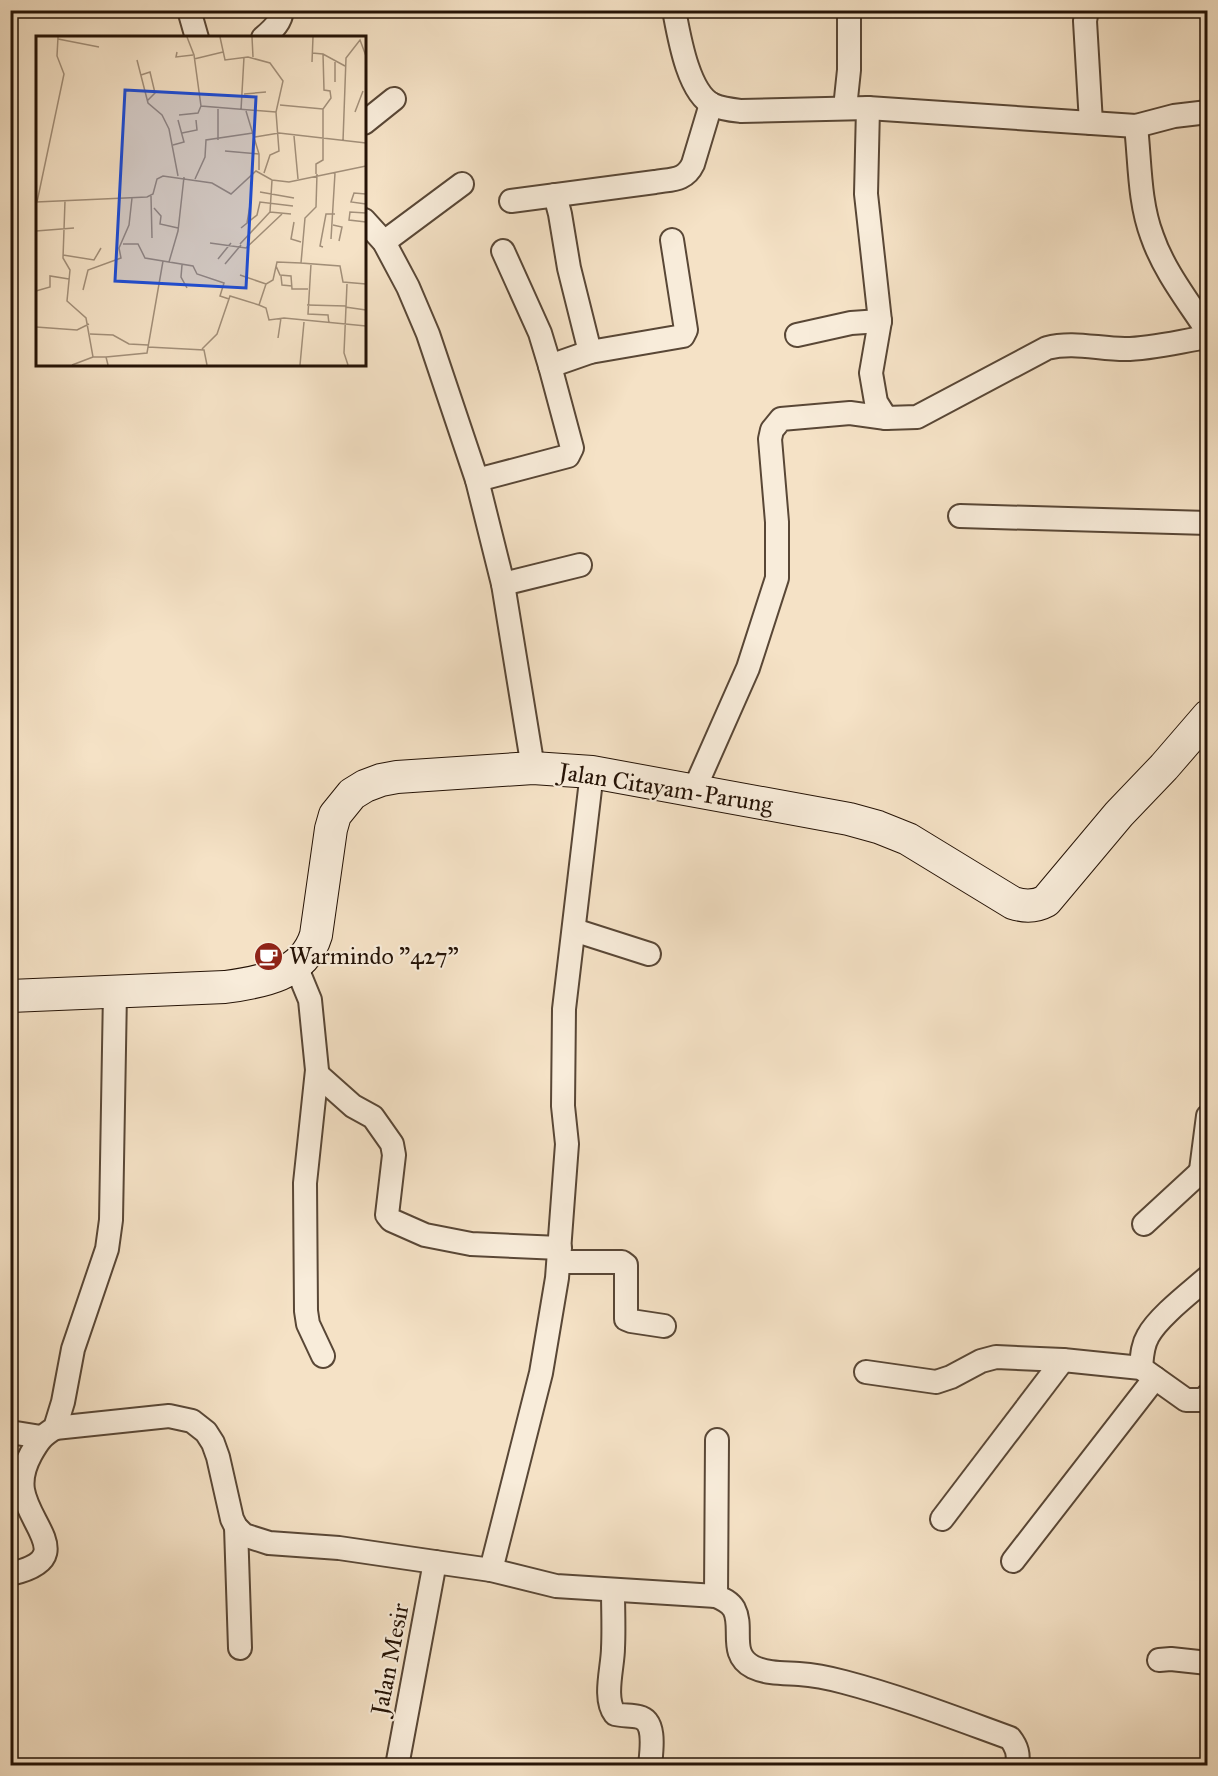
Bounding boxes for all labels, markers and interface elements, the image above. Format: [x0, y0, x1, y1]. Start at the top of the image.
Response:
inset map [36, 36, 366, 366]
street label: Jalan Citayam-Parung [554, 756, 776, 820]
cafe icon: Warmindo "427" [252, 940, 284, 972]
place label: Warmindo "427" [289, 941, 459, 971]
street label: Jalan Mesir [364, 1601, 415, 1720]

